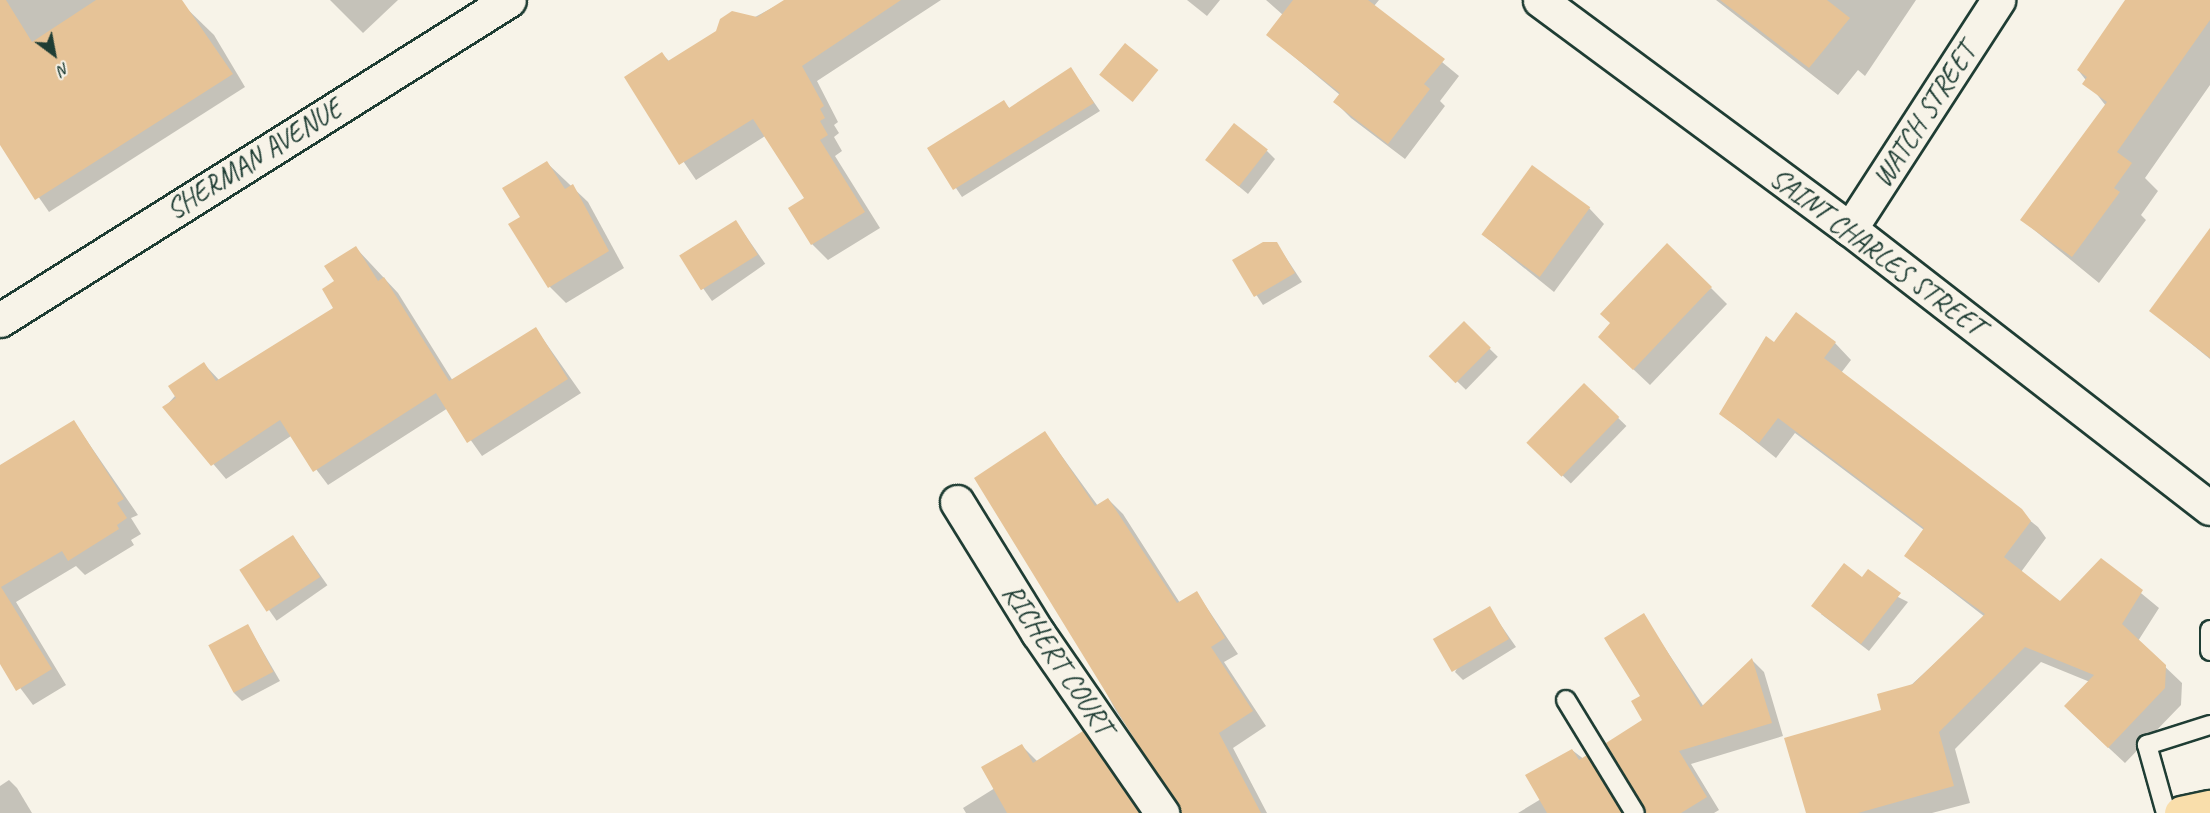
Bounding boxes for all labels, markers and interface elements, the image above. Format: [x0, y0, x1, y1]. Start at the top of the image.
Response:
north arrow [24, 24, 84, 84]
street label: WATCH STREET [1865, 37, 1983, 193]
text: N [54, 58, 73, 80]
street label: SHERMAN AVENUE [160, 92, 348, 226]
street label: SAINT CHARLES STREET [1763, 161, 1991, 343]
street label: RICHERT COURT [996, 578, 1120, 740]

